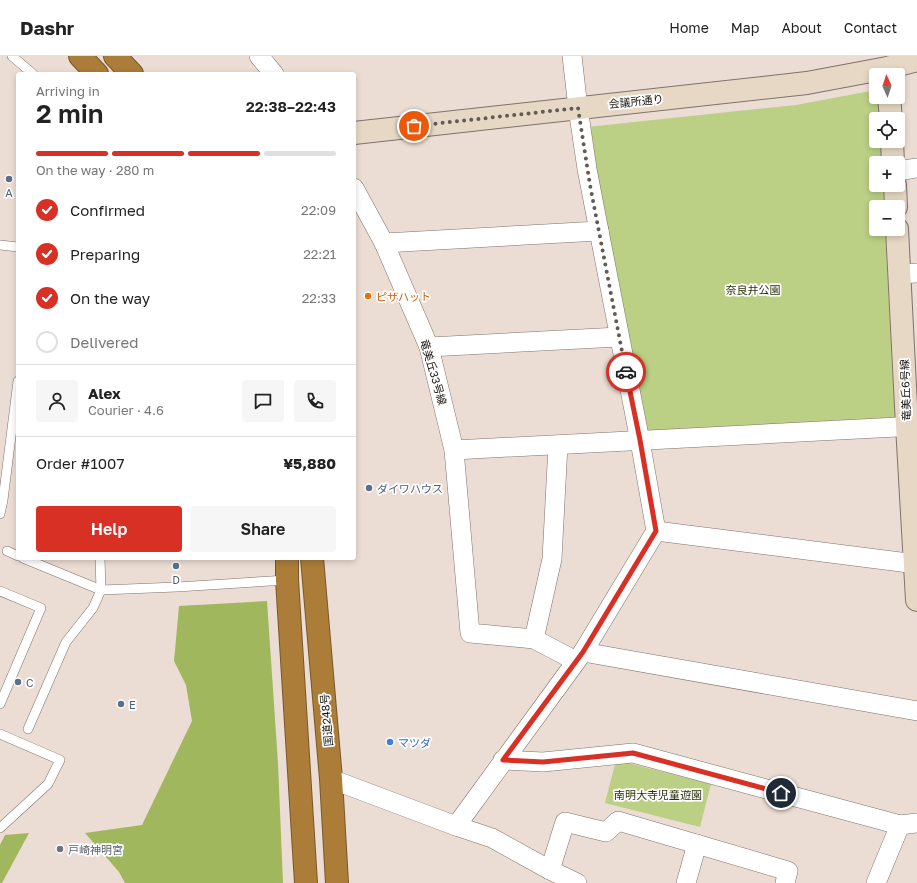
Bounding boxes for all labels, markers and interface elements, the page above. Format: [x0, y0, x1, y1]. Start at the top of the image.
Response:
text: Dashr [20, 16, 74, 39]
text: Home [669, 19, 709, 36]
text: Map [731, 19, 759, 36]
text: About [781, 19, 822, 36]
text: Contact [844, 19, 897, 36]
north arrow [869, 68, 905, 104]
map controls [869, 68, 905, 236]
text: Arriving in [36, 83, 100, 99]
street label: 会議所通り [608, 92, 664, 110]
text: 22:38–22:43 [246, 97, 336, 115]
text: 2 min [36, 98, 104, 129]
pin [397, 109, 431, 143]
button: locate [869, 112, 905, 148]
icon: bag [403, 115, 425, 137]
button: + [869, 156, 905, 192]
text: On the way · 280 m [36, 162, 154, 178]
marker: A [4, 174, 14, 184]
place label: A [5, 186, 13, 199]
icon: check [36, 199, 58, 221]
button: − [869, 200, 905, 236]
text: Confirmed [70, 201, 145, 219]
text: 22:09 [301, 202, 336, 218]
icon: check [36, 243, 58, 265]
text: Preparing [70, 245, 140, 263]
text: 22:21 [303, 246, 336, 262]
park label: 奈良井公園 [726, 283, 781, 296]
icon: check [36, 287, 58, 309]
text: On the way [70, 289, 150, 307]
text: 22:33 [302, 290, 336, 306]
place label: ピザハット [376, 290, 431, 303]
marker: ピザハット [363, 291, 373, 301]
text: Delivered [70, 333, 138, 351]
street label: 竜美丘33号線 [418, 338, 450, 406]
courier [606, 352, 646, 392]
street label: 竜美丘6号線 [897, 359, 913, 421]
icon: car [615, 361, 637, 383]
button: person [36, 380, 78, 422]
button: chat [242, 380, 284, 422]
button: phone [294, 380, 336, 422]
text: Alex [88, 384, 121, 402]
text: Courier · 4.6 [88, 402, 164, 418]
text: Order #1007 [36, 454, 124, 472]
text: ¥5,880 [283, 454, 336, 472]
place label: ダイワハウス [377, 482, 443, 495]
marker: ダイワハウス [364, 483, 374, 493]
button: Help [36, 506, 182, 552]
button: Share [190, 506, 336, 552]
marker: D [171, 561, 181, 571]
place label: D [172, 573, 180, 586]
place label: C [26, 676, 33, 689]
marker: C [13, 677, 23, 687]
street label: 国道248号 [317, 693, 335, 747]
place label: E [129, 698, 136, 711]
marker: E [116, 699, 126, 709]
place label: マツダ [398, 736, 431, 749]
marker: マツダ [385, 737, 395, 747]
pin [764, 776, 798, 810]
icon: home [770, 782, 792, 804]
park label: 南明大寺児童遊園 [614, 788, 702, 801]
place label: 戸崎神明宮 [68, 843, 123, 856]
marker: 戸崎神明宮 [55, 844, 65, 854]

